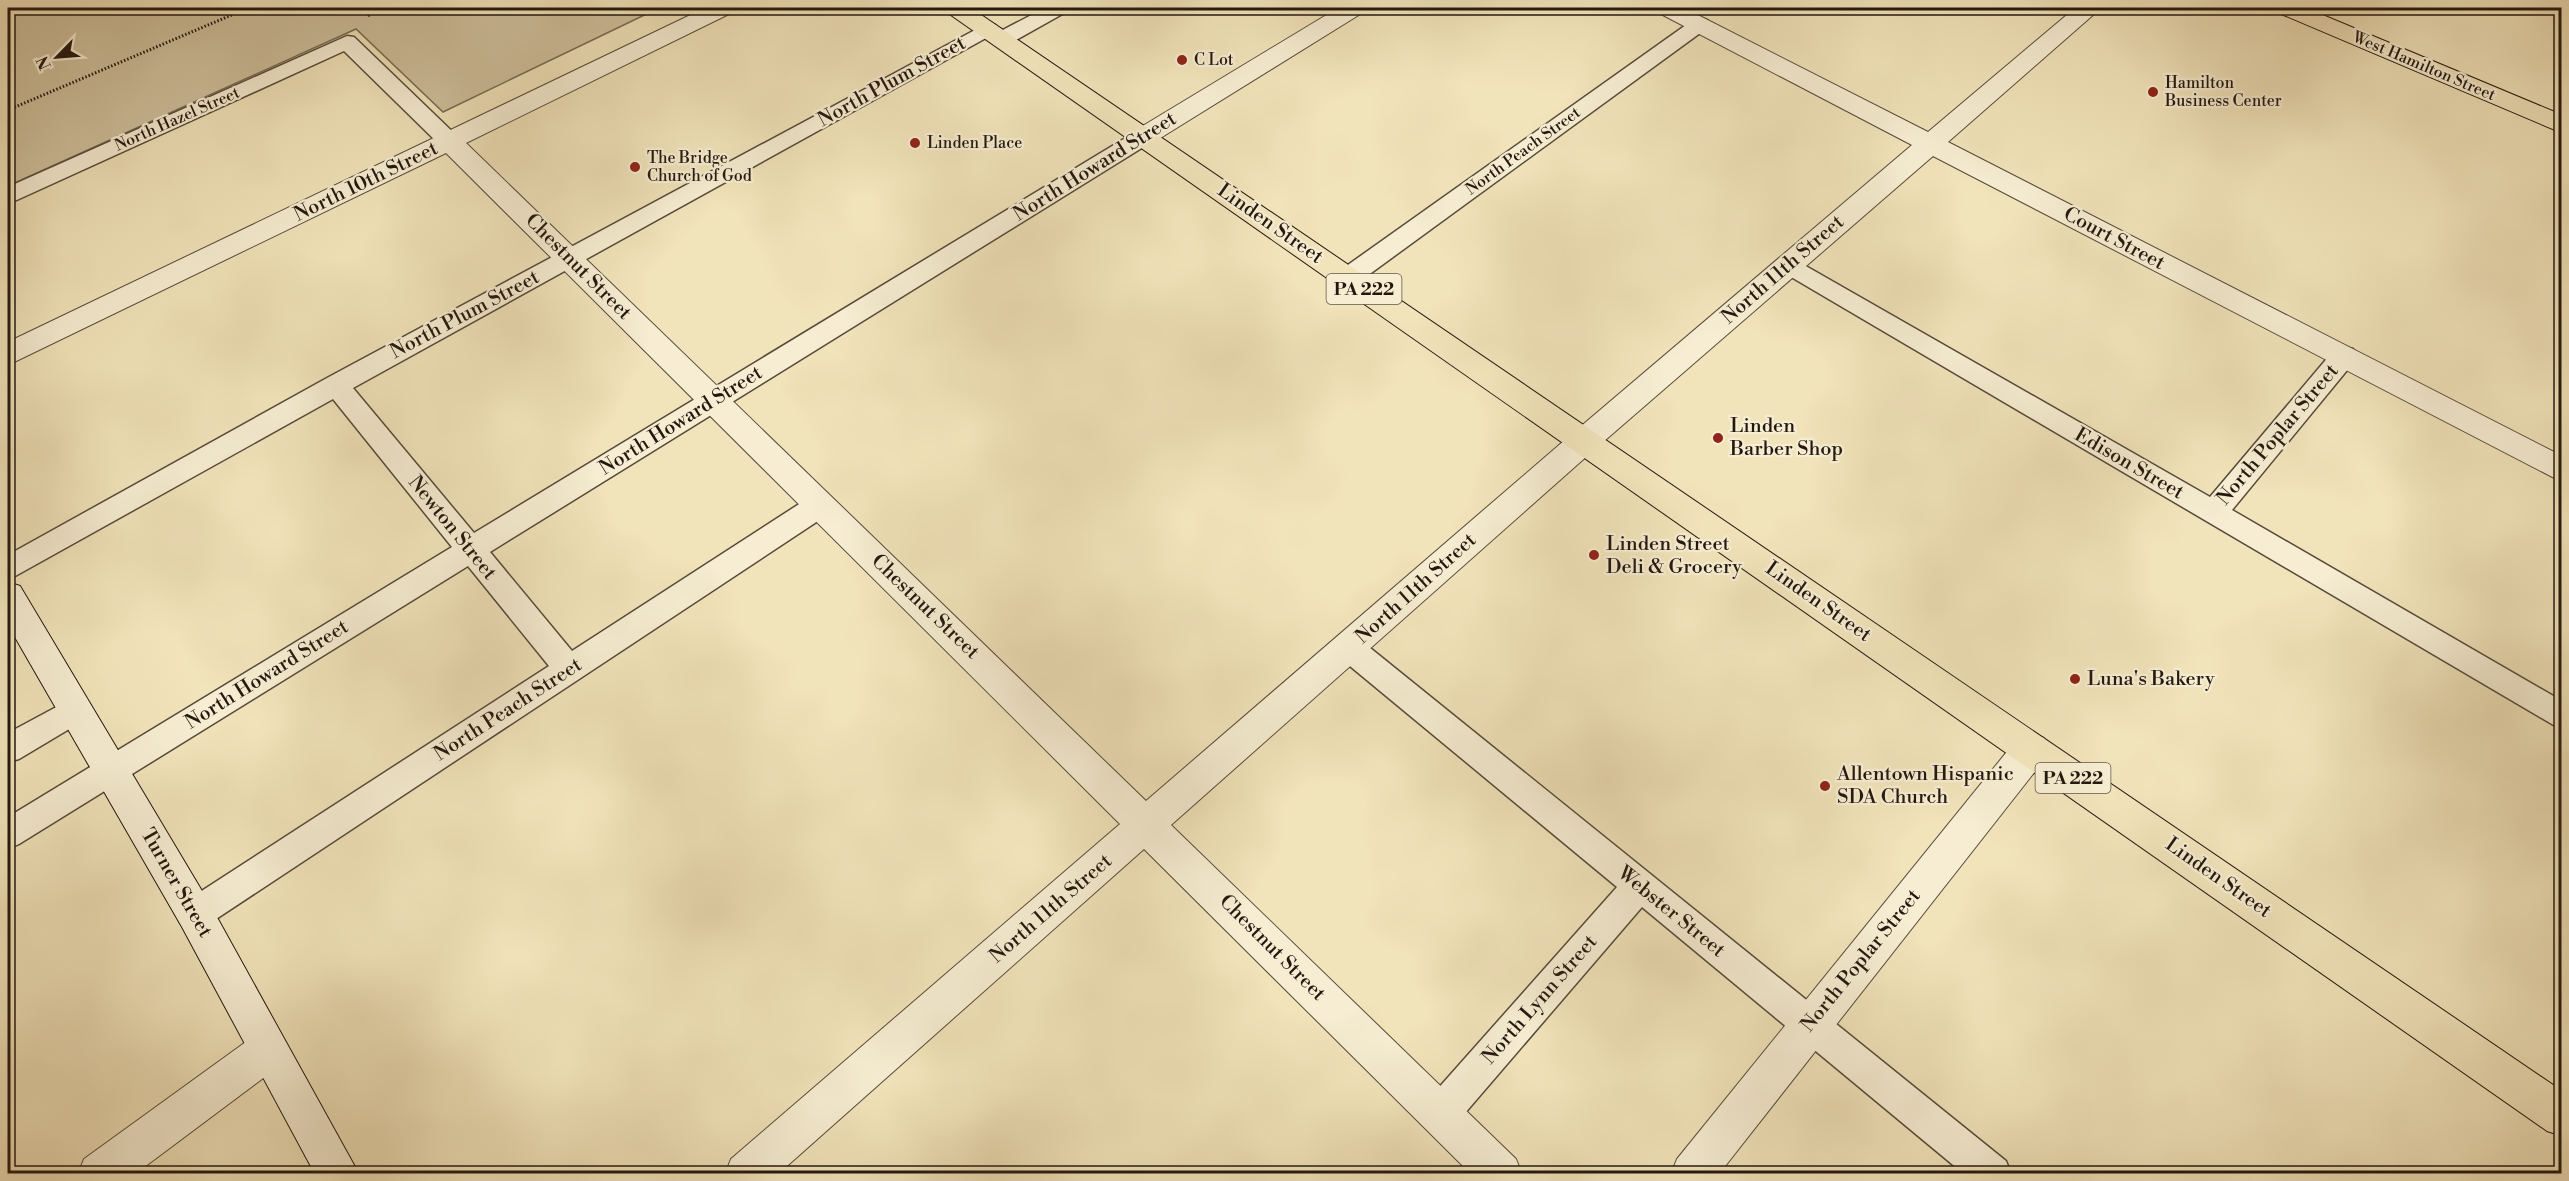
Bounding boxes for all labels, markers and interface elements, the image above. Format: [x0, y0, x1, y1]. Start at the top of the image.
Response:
street label: West Hamilton Street [2349, 26, 2499, 105]
north arrow [27, 27, 87, 87]
street label: North Plum Street [814, 31, 970, 133]
place label: C Lot [1194, 50, 1234, 70]
text: N [32, 53, 56, 73]
marker: C Lot [1175, 53, 1189, 67]
place label: Hamilton Business Center [2164, 73, 2282, 111]
street label: North Hazel Street [111, 82, 243, 156]
marker: Hamilton Business Center [2146, 85, 2160, 99]
street label: North Peach Street [1462, 102, 1585, 199]
street label: North Howard Street [1009, 107, 1181, 227]
place label: Linden Place [927, 133, 1022, 153]
street label: North 10th Street [290, 136, 442, 228]
marker: Linden Place [908, 136, 922, 150]
place label: The Bridge Church of God [647, 148, 752, 186]
marker: The Bridge Church of God [628, 160, 642, 174]
street label: Linden Street [1212, 178, 1328, 270]
street label: Court Street [2059, 202, 2169, 276]
street label: Chestnut Street [519, 208, 637, 326]
street label: North 11th Street [1717, 210, 1849, 330]
street label: North Plum Street [386, 265, 544, 365]
road number: PA 222 [1326, 274, 1402, 304]
street label: North Poplar Street [2212, 359, 2344, 511]
street label: North Howard Street [595, 361, 767, 481]
place label: Linden Barber Shop [1729, 414, 1843, 462]
street label: Edison Street [2070, 423, 2188, 505]
marker: Linden Barber Shop [1711, 431, 1725, 445]
street label: Newton Street [402, 471, 502, 585]
street label: North 11th Street [1350, 528, 1482, 650]
place label: Linden Street Deli & Grocery [1606, 532, 1742, 580]
marker: Linden Street Deli & Grocery [1587, 548, 1601, 562]
street label: Chestnut Street [866, 549, 984, 665]
street label: Linden Street [1760, 556, 1876, 648]
street label: North Howard Street [181, 615, 353, 735]
street label: North Peach Street [429, 653, 587, 767]
place label: Luna's Bakery [2087, 667, 2215, 692]
marker: Luna's Bakery [2068, 672, 2082, 686]
place label: Allentown Hispanic SDA Church [1836, 762, 2014, 810]
road number: PA 222 [2036, 763, 2110, 793]
marker: Allentown Hispanic SDA Church [1818, 779, 1832, 793]
street label: Turner Street [135, 824, 217, 942]
street label: Linden Street [2160, 832, 2276, 924]
street label: North 11th Street [985, 849, 1117, 969]
street label: Webster Street [1611, 860, 1730, 963]
street label: North Poplar Street [1796, 884, 1926, 1038]
street label: Chestnut Street [1213, 889, 1331, 1007]
street label: North Lynn Street [1477, 930, 1603, 1070]

